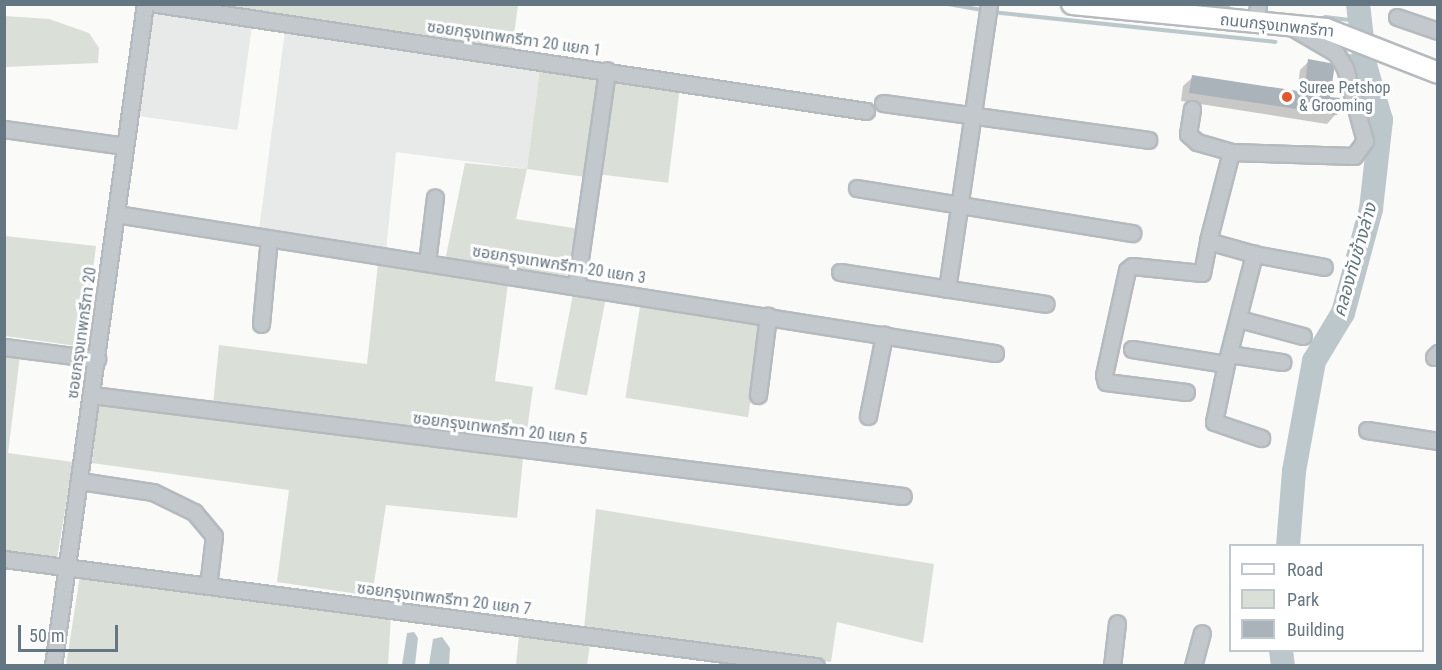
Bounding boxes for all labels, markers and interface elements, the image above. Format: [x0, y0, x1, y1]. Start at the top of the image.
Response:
street label: ถนนกรุงเทพกรีฑา [1219, 10, 1335, 42]
street label: ซอยกรุงเทพกรีฑา 20 แยก 1 [426, 17, 602, 61]
place label: Suree Petshop & Grooming [1299, 78, 1390, 116]
marker: Suree Petshop & Grooming [1280, 90, 1294, 104]
water label: คลองทับช้างล่าง [1328, 201, 1382, 319]
street label: ซอยกรุงเทพกรีฑา 20 แยก 3 [471, 242, 647, 288]
street label: ซอยกรุงเทพกรีฑา 20 [63, 266, 101, 400]
street label: ซอยกรุงเทพกรีฑา 20 แยก 5 [412, 409, 588, 449]
legend [1229, 544, 1424, 652]
text: Road [1287, 559, 1323, 580]
street label: ซอยกรุงเทพกรีฑา 20 แยก 7 [356, 579, 532, 619]
text: Park [1287, 589, 1319, 610]
scale bar [21, 613, 122, 651]
text: Building [1287, 619, 1344, 640]
text: 50 m [29, 625, 64, 646]

